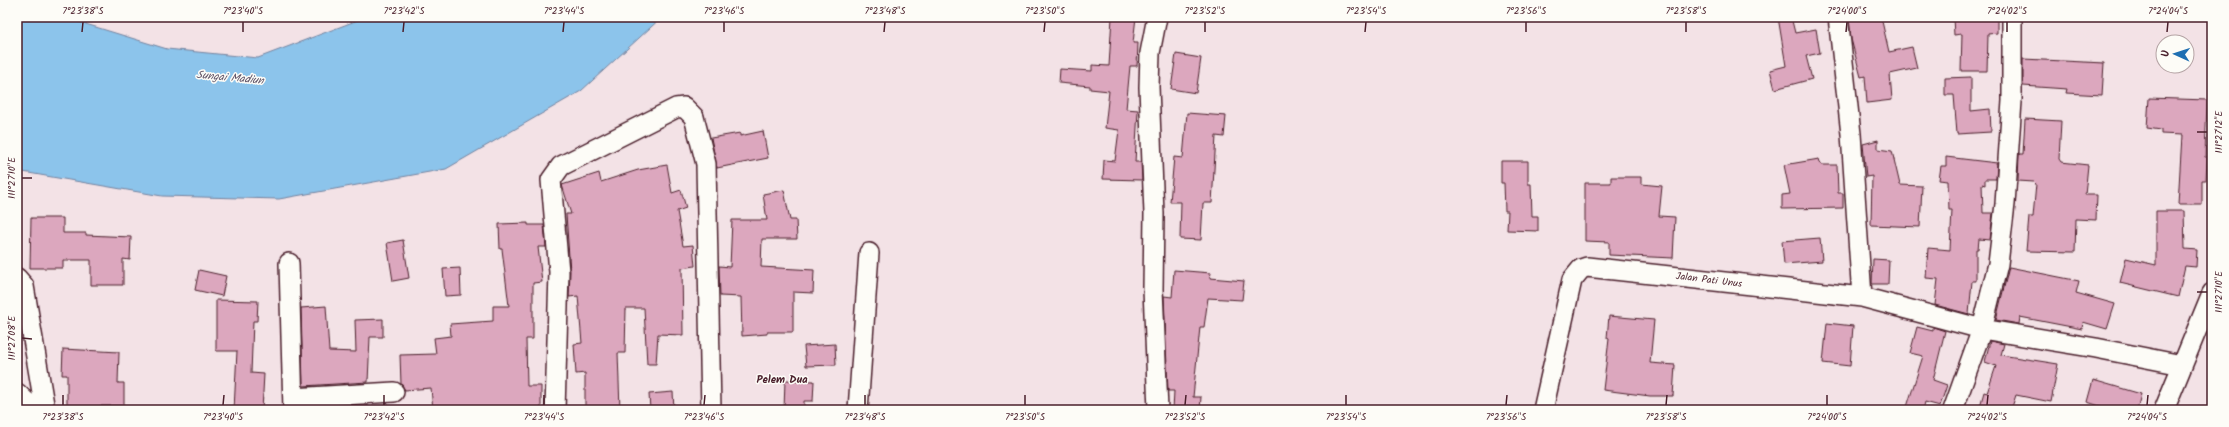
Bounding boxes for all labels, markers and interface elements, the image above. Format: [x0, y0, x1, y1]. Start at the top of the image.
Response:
text: 7°23'38"S [62, 3, 104, 19]
text: 7°23'40"S [223, 3, 264, 19]
text: 7°23'42"S [384, 3, 425, 19]
text: 7°23'44"S [544, 3, 585, 19]
text: 7°23'46"S [704, 3, 745, 19]
text: 7°23'48"S [864, 3, 906, 19]
text: 7°23'50"S [1025, 3, 1066, 19]
text: 7°23'52"S [1185, 3, 1226, 19]
text: 7°23'54"S [1346, 3, 1387, 19]
text: 7°23'56"S [1506, 3, 1547, 19]
text: 7°23'58"S [1666, 3, 1707, 19]
text: 7°24'00"S [1827, 3, 1867, 19]
text: 7°24'02"S [1987, 3, 2028, 19]
text: 7°24'04"S [2148, 3, 2189, 19]
north arrow [2155, 34, 2195, 74]
text: U [2157, 49, 2175, 57]
water label: Sungai Madiun [196, 66, 266, 90]
text: 111°27'12"E [2211, 109, 2227, 153]
text: 111°27'10"E [4, 156, 20, 199]
street label: Jalan Pati Unus [1675, 268, 1744, 292]
text: 111°27'10"E [2211, 270, 2227, 313]
text: 111°27'08"E [4, 314, 20, 360]
district label: Pelem Dua [756, 371, 808, 389]
text: 7°23'38"S [42, 409, 84, 425]
text: 7°23'40"S [203, 409, 244, 425]
text: 7°23'42"S [364, 409, 405, 425]
text: 7°23'44"S [524, 409, 565, 425]
text: 7°23'46"S [684, 409, 725, 425]
text: 7°23'48"S [844, 409, 886, 425]
text: 7°23'50"S [1005, 409, 1046, 425]
text: 7°23'52"S [1165, 409, 1206, 425]
text: 7°23'54"S [1326, 409, 1367, 425]
text: 7°23'56"S [1486, 409, 1527, 425]
text: 7°23'58"S [1646, 409, 1687, 425]
text: 7°24'00"S [1807, 409, 1847, 425]
text: 7°24'02"S [1967, 409, 2008, 425]
text: 7°24'04"S [2127, 409, 2168, 425]

